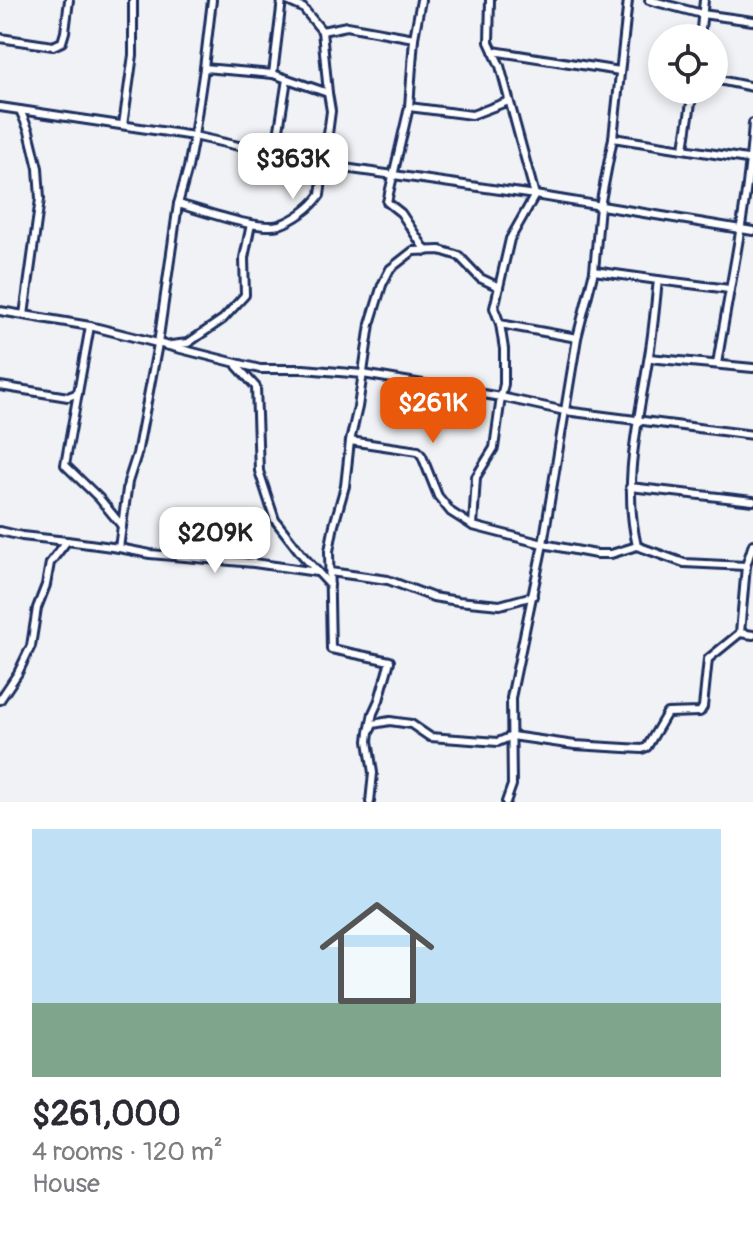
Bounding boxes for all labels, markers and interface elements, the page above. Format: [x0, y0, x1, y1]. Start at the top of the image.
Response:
map controls [648, 24, 728, 104]
button: locate [648, 24, 728, 104]
pin: $363K [237, 133, 349, 201]
text: $363K [256, 143, 330, 175]
pin: $261K [377, 377, 489, 445]
text: $261K [398, 387, 468, 419]
pin: $209K [159, 507, 271, 575]
text: $209K [177, 517, 253, 549]
icon: home [305, 881, 449, 1025]
text: $261,000 [32, 1093, 181, 1136]
text: 4 rooms · 120 m² [32, 1136, 223, 1168]
text: House [32, 1168, 100, 1200]

